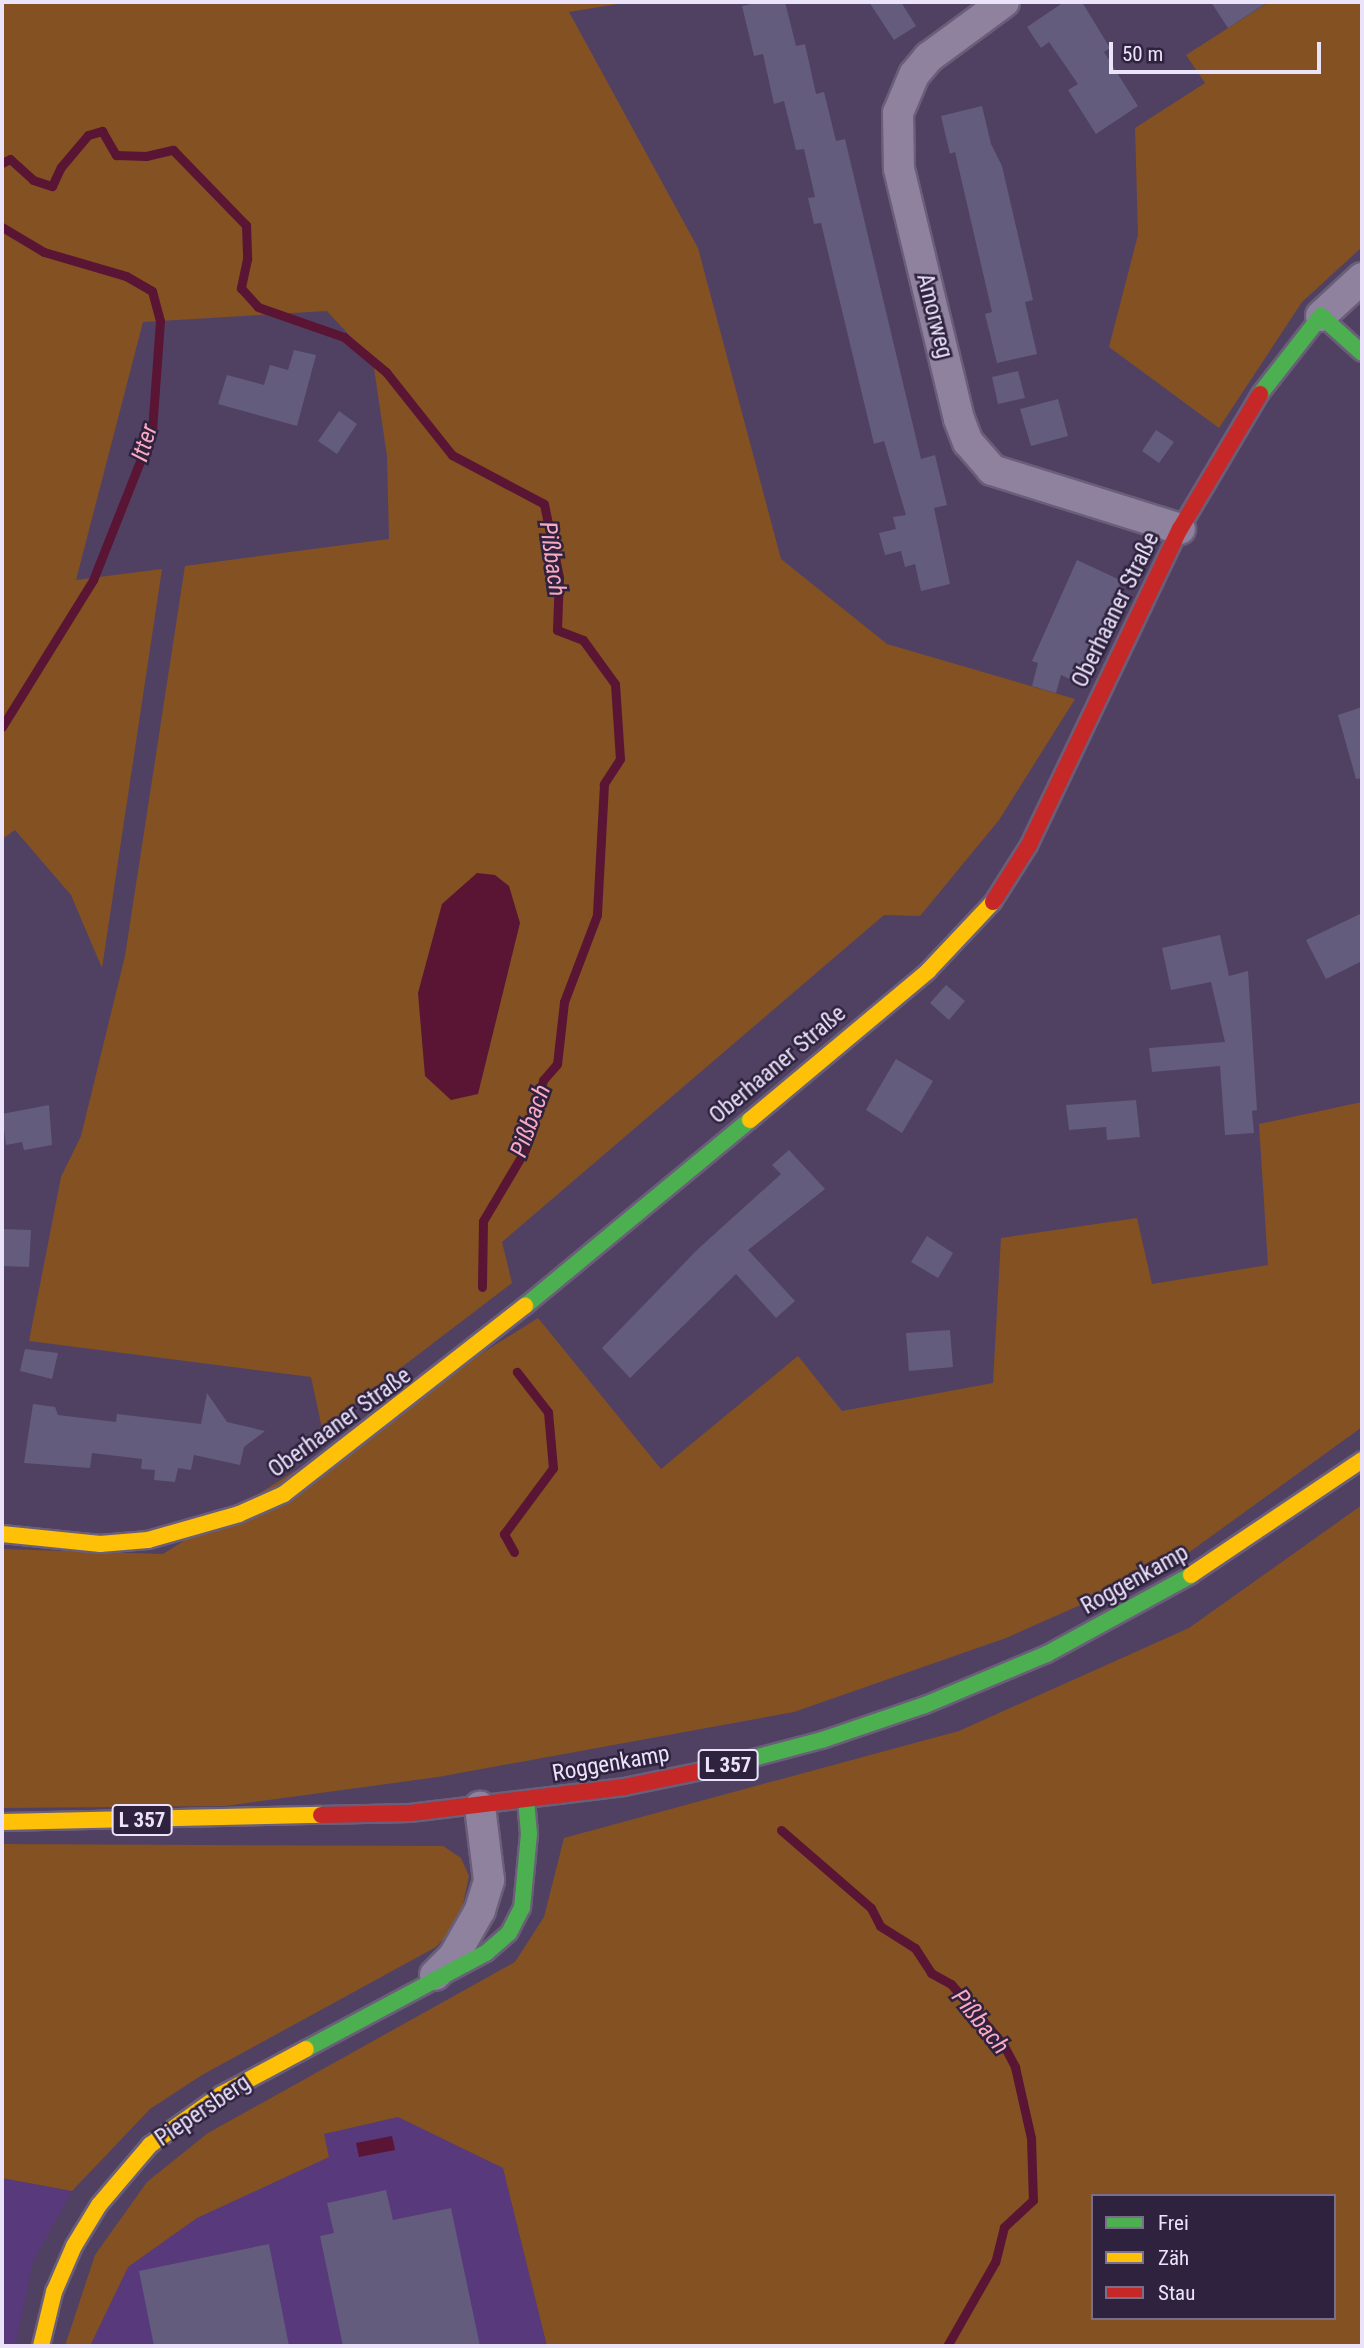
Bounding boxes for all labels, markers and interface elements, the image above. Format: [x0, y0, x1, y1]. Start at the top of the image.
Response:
scale bar [1112, 28, 1324, 72]
text: 50 m [1122, 42, 1163, 66]
street label: Amorweg [910, 271, 958, 361]
water label: Itter [126, 421, 164, 465]
water label: Pißbach [533, 520, 571, 598]
street label: Oberhaaner Straße [1066, 528, 1166, 692]
street label: Oberhaaner Straße [704, 1000, 852, 1130]
water label: Pißbach [505, 1081, 557, 1161]
street label: Oberhaaner Straße [263, 1362, 417, 1484]
street label: Roggenkamp [1077, 1539, 1193, 1621]
street label: Roggenkamp [550, 1740, 672, 1788]
road number: L 357 [696, 1748, 760, 1782]
road number: L 357 [110, 1802, 174, 1838]
water label: Pißbach [945, 1984, 1015, 2060]
street label: Piepersberg [150, 2069, 256, 2153]
legend [1091, 2194, 1336, 2320]
text: Frei [1158, 2211, 1189, 2235]
text: Zäh [1158, 2246, 1189, 2270]
text: Stau [1158, 2281, 1195, 2305]

